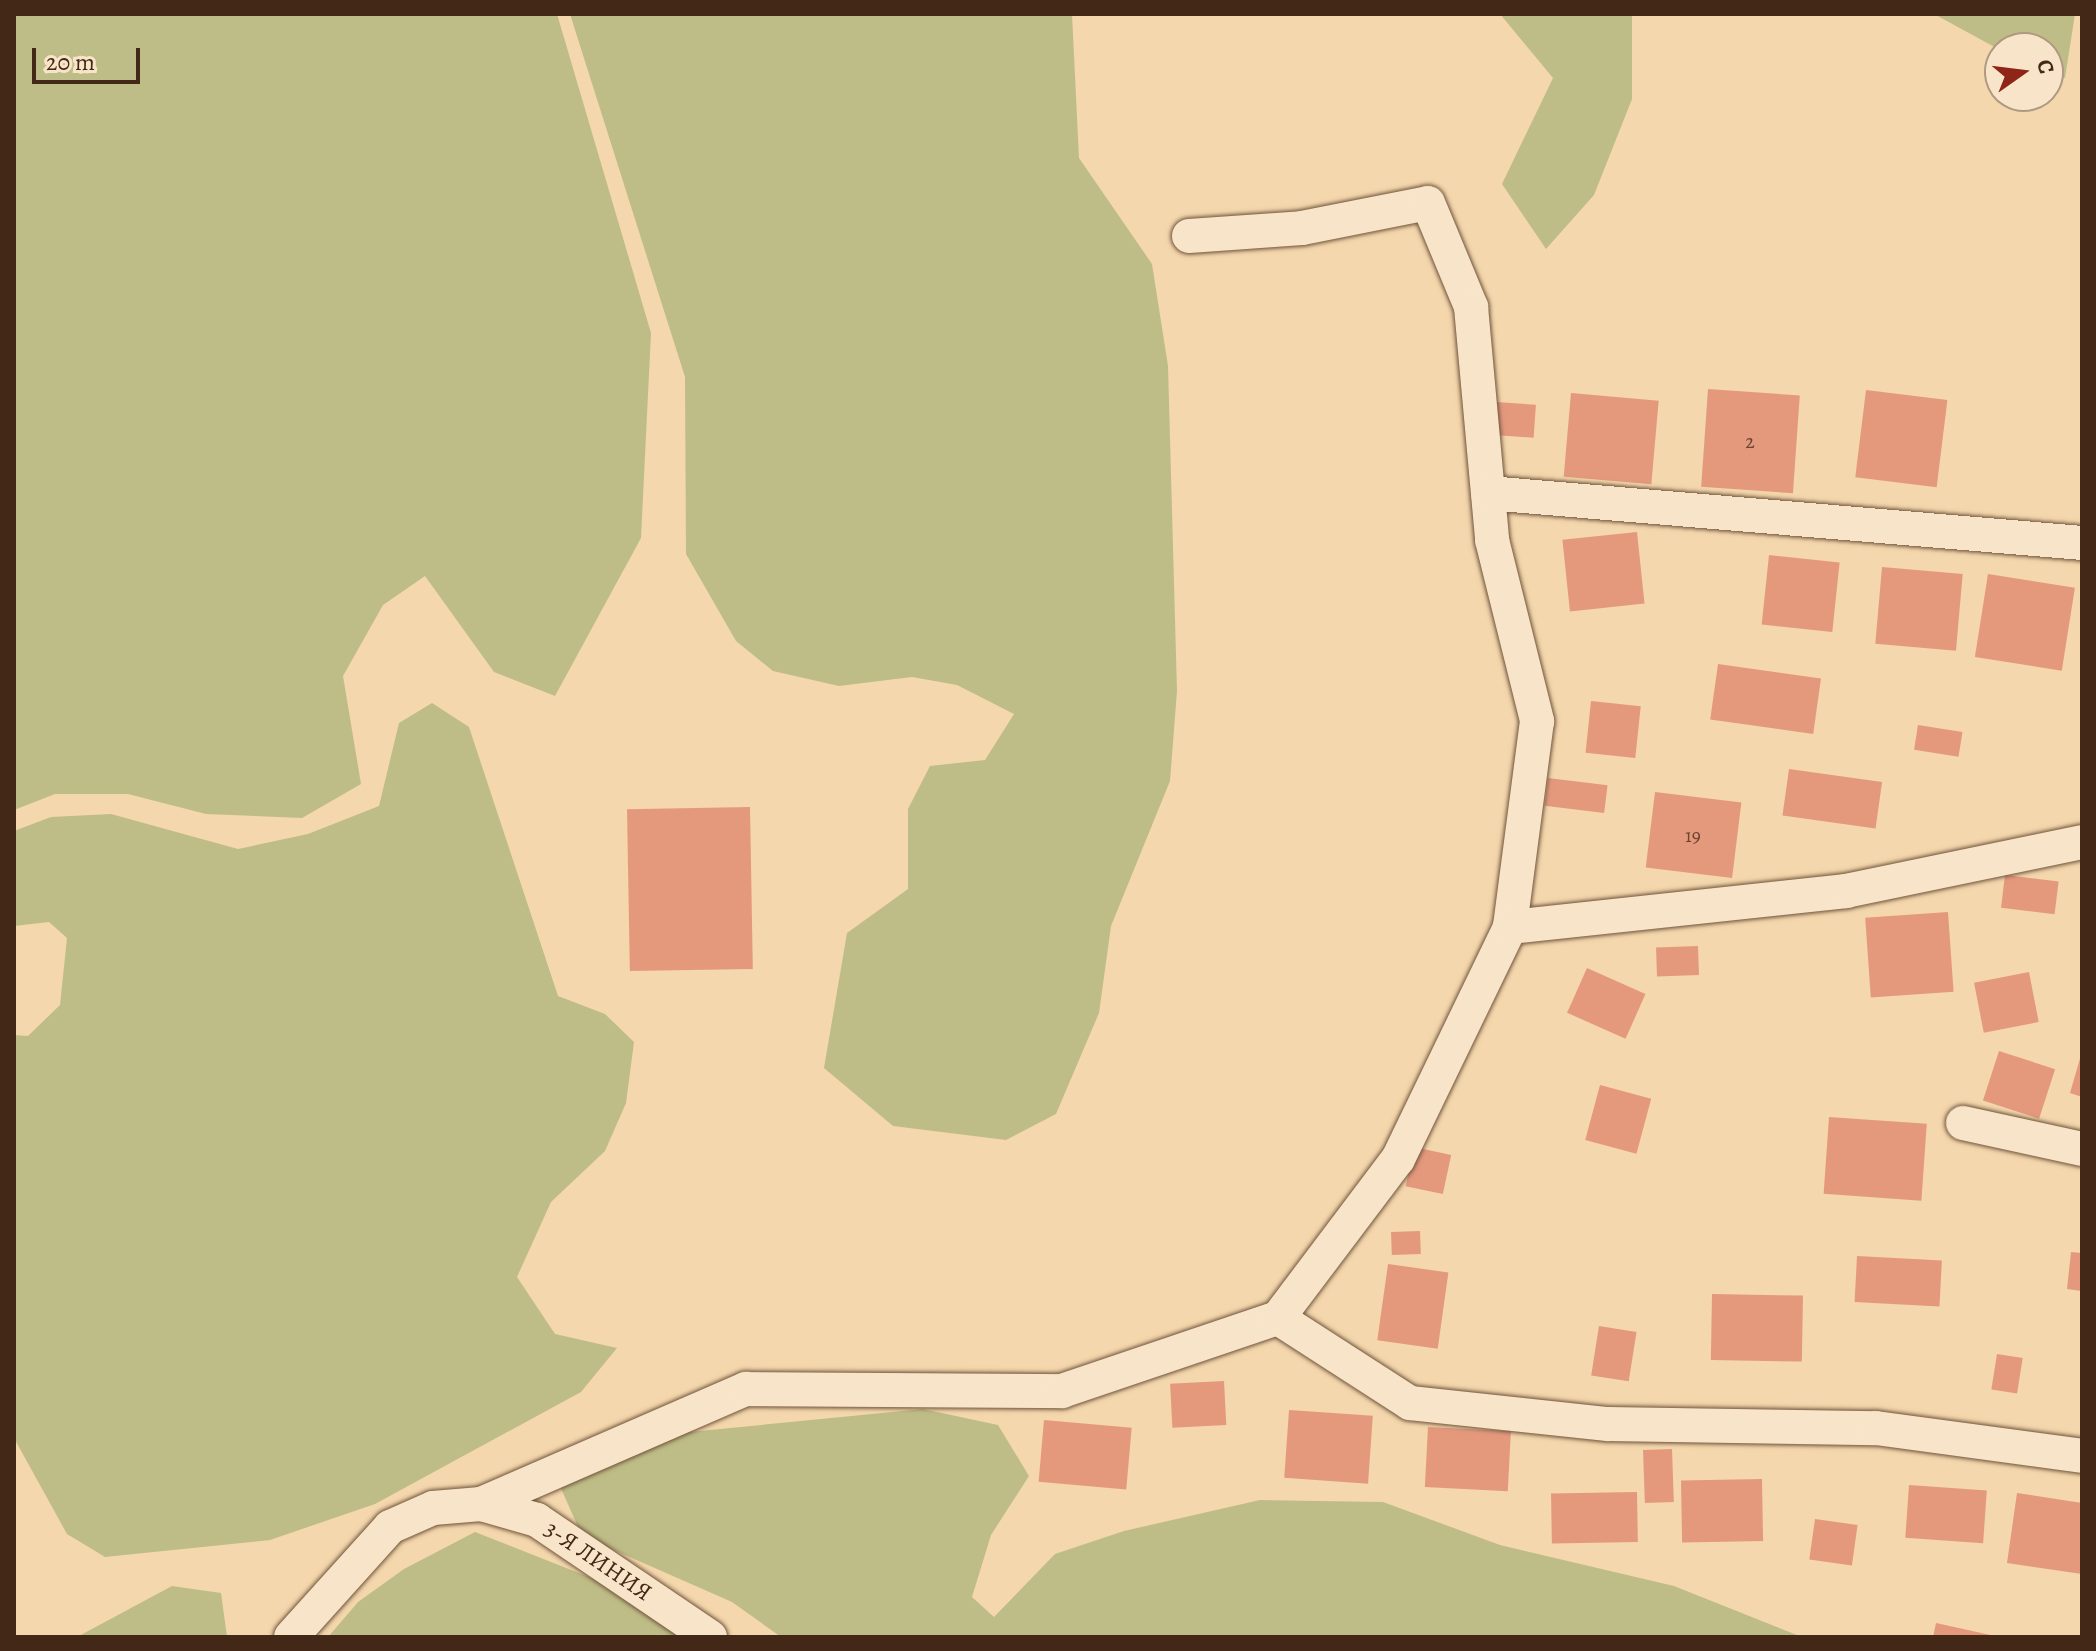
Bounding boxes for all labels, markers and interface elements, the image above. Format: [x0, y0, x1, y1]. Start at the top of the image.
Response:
scale bar [36, 32, 144, 82]
north arrow [1984, 32, 2064, 112]
text: 20 m [46, 46, 95, 78]
text: С [2029, 56, 2062, 77]
house number: 2 [1745, 429, 1755, 453]
house number: 19 [1685, 823, 1701, 847]
street label: 3-Я ЛИНИЯ [539, 1515, 657, 1607]

